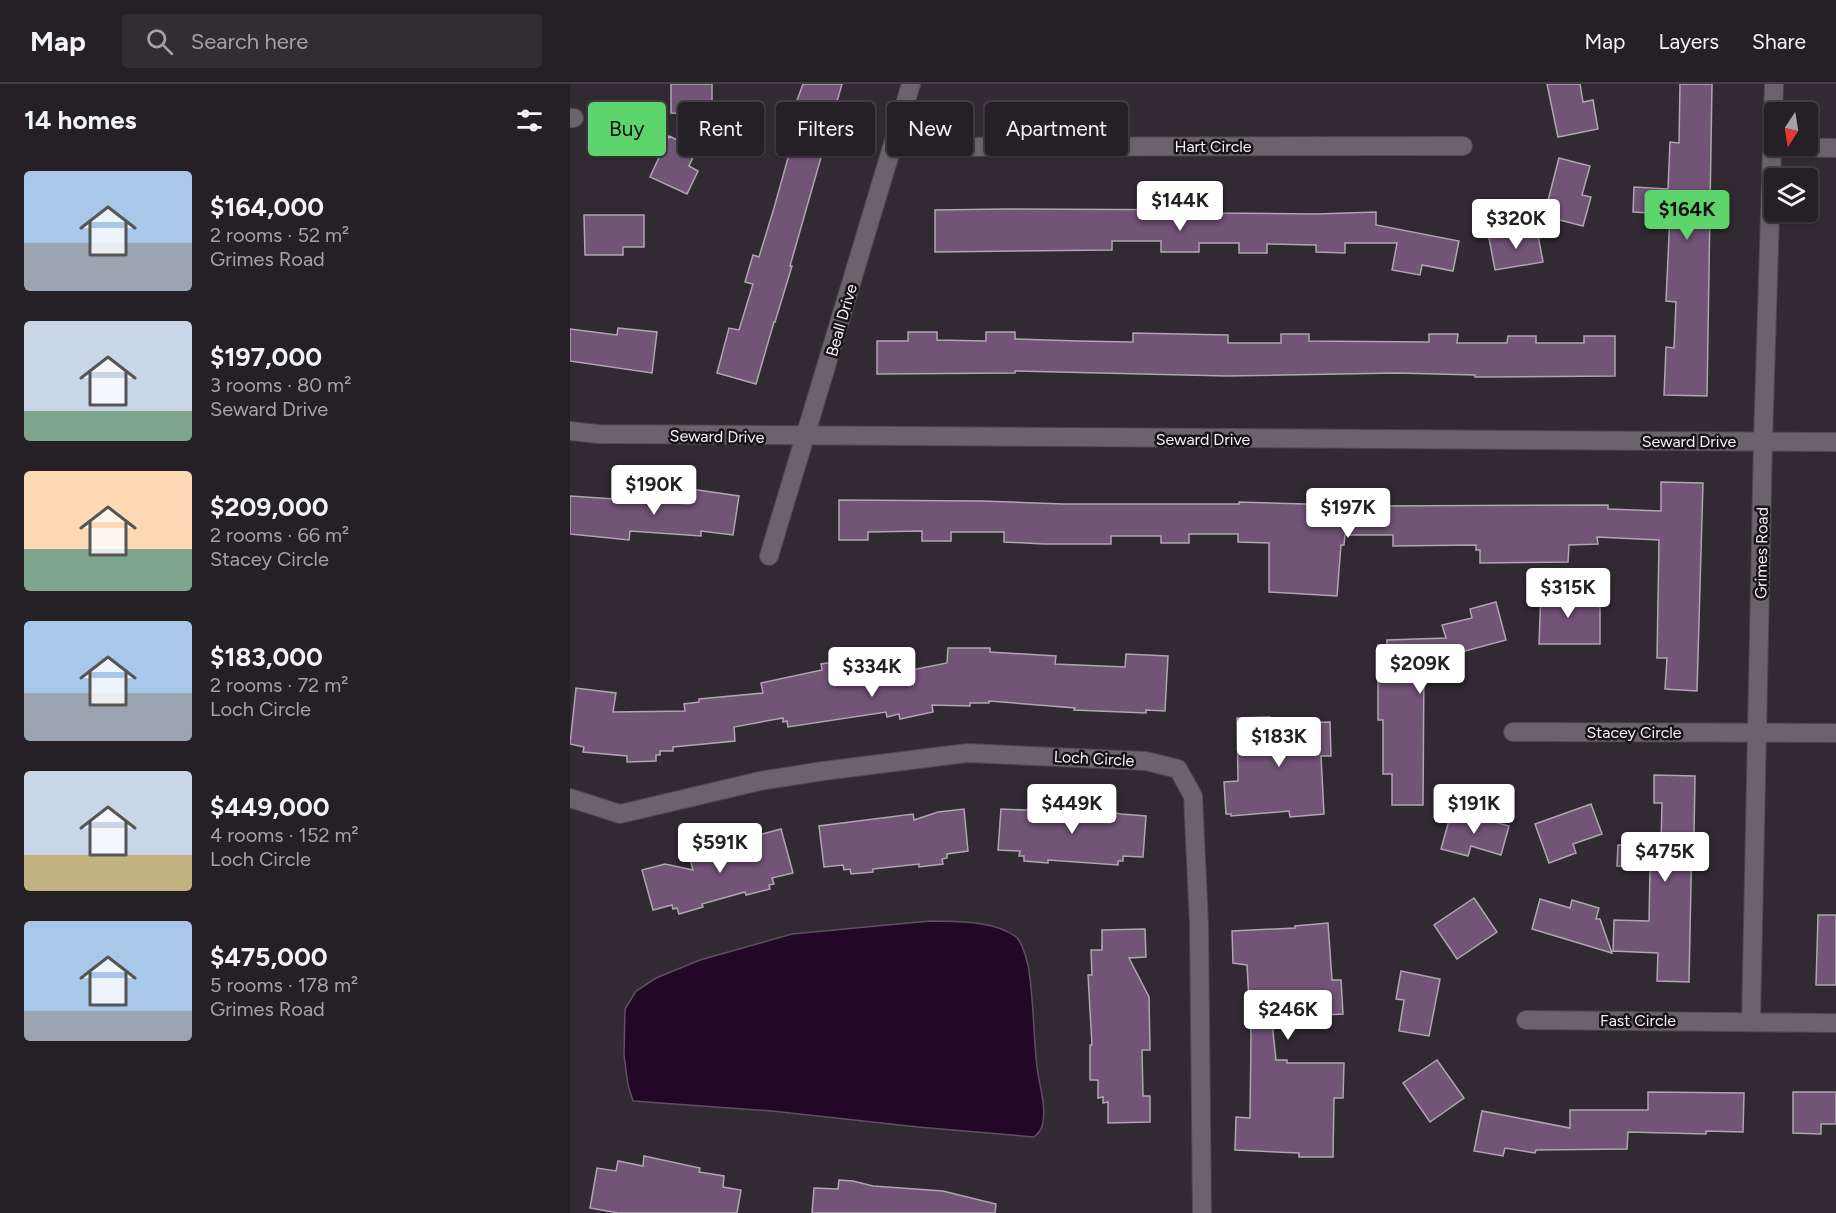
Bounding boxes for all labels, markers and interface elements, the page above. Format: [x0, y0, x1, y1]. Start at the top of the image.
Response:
search box [122, 14, 542, 68]
text: Map [30, 24, 86, 58]
icon: search [143, 25, 176, 58]
text: Search here [191, 28, 308, 55]
text: Map [1585, 29, 1625, 54]
text: Layers [1658, 29, 1719, 54]
text: Share [1752, 29, 1806, 54]
chip: Buy [588, 102, 666, 156]
chip: Rent [678, 102, 764, 156]
chip: Filters [776, 102, 875, 156]
chip: New [887, 102, 973, 156]
chip: Apartment [985, 102, 1128, 156]
north arrow [1764, 102, 1818, 156]
map controls [1764, 102, 1818, 222]
text: 14 homes [24, 104, 137, 136]
icon: filters [513, 104, 546, 137]
street label: Hart Circle [1174, 137, 1252, 156]
button: layers [1764, 168, 1818, 222]
pin: $144K [1138, 181, 1222, 232]
text: $144K [1151, 188, 1209, 212]
pin: $164K [1645, 190, 1729, 241]
text: $164,000 [210, 191, 324, 223]
icon: home [72, 195, 144, 267]
text: $164K [1658, 197, 1716, 221]
pin: $320K [1474, 199, 1558, 250]
text: $320K [1486, 206, 1546, 230]
text: 2 rooms · 52 m² [210, 223, 349, 247]
text: Grimes Road [210, 247, 325, 271]
street label: Beall Drive [822, 281, 861, 359]
text: $197,000 [210, 341, 322, 373]
icon: home [72, 345, 144, 417]
text: 3 rooms · 80 m² [210, 373, 351, 397]
text: Seward Drive [210, 397, 328, 421]
street label: Seward Drive [670, 426, 765, 447]
street label: Seward Drive [1156, 430, 1251, 449]
street label: Seward Drive [1642, 432, 1737, 451]
pin: $190K [612, 465, 696, 516]
text: $190K [625, 472, 683, 496]
pin: $197K [1306, 488, 1390, 539]
text: $209,000 [210, 491, 329, 523]
icon: home [72, 495, 144, 567]
text: $197K [1320, 495, 1376, 519]
street label: Grimes Road [1751, 507, 1772, 599]
text: 2 rooms · 66 m² [210, 523, 349, 547]
text: Stacey Circle [210, 547, 329, 571]
pin: $315K [1526, 568, 1610, 619]
text: $315K [1540, 575, 1596, 599]
text: $183,000 [210, 641, 323, 673]
pin: $209K [1378, 644, 1462, 695]
icon: home [72, 645, 144, 717]
pin: $334K [830, 647, 914, 698]
text: $209K [1390, 651, 1450, 675]
text: $334K [842, 654, 902, 678]
text: 2 rooms · 72 m² [210, 673, 348, 697]
text: Loch Circle [210, 697, 311, 721]
pin: $183K [1237, 717, 1321, 768]
street label: Stacey Circle [1586, 723, 1682, 742]
text: $183K [1251, 724, 1307, 748]
street label: Loch Circle [1053, 747, 1135, 770]
pin: $449K [1030, 784, 1114, 835]
pin: $191K [1432, 784, 1516, 835]
text: $449,000 [210, 791, 330, 823]
text: $449K [1041, 791, 1103, 815]
text: $191K [1448, 791, 1500, 815]
icon: home [72, 795, 144, 867]
text: 4 rooms · 152 m² [210, 823, 359, 847]
pin: $591K [678, 823, 762, 874]
text: $591K [692, 830, 748, 854]
pin: $475K [1623, 832, 1707, 883]
text: $475K [1635, 839, 1695, 863]
text: Loch Circle [210, 847, 311, 871]
text: $475,000 [210, 941, 328, 973]
icon: home [72, 945, 144, 1017]
text: 5 rooms · 178 m² [210, 973, 358, 997]
pin: $246K [1246, 990, 1330, 1041]
text: Grimes Road [210, 997, 325, 1021]
text: $246K [1258, 997, 1318, 1021]
street label: Fast Circle [1600, 1011, 1676, 1030]

